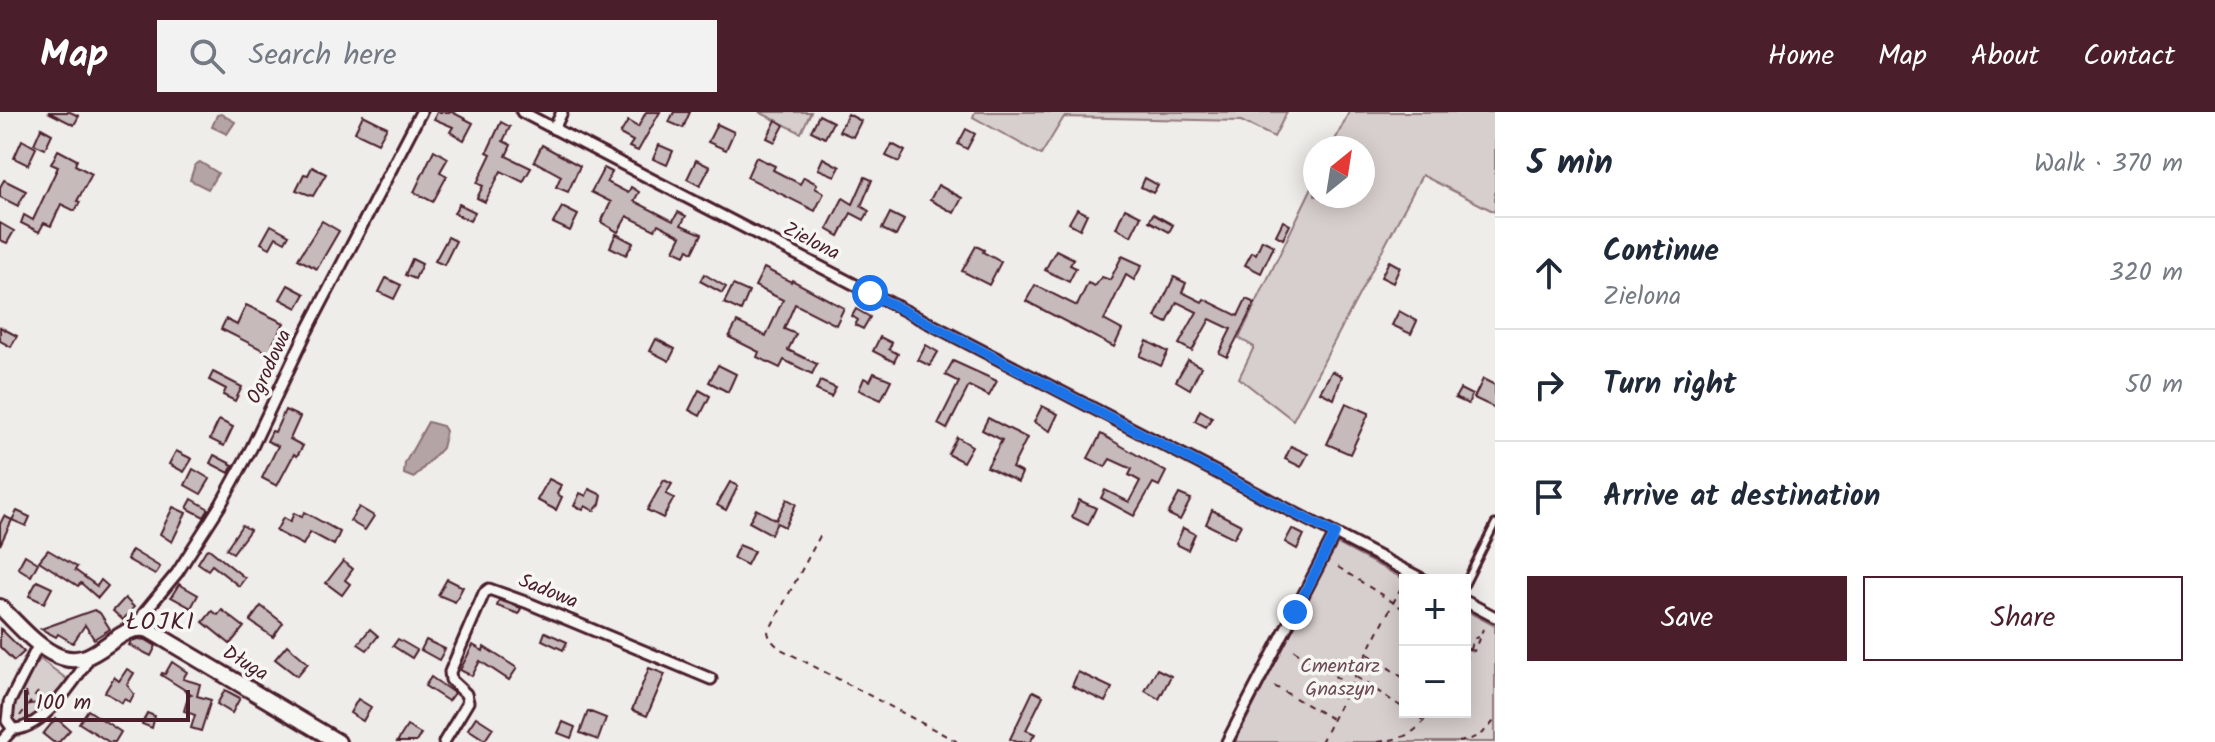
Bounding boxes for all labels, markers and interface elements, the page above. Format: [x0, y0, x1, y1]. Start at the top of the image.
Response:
search box [157, 20, 717, 92]
text: Map [40, 26, 109, 86]
text: Search here [249, 32, 396, 80]
icon: search [185, 34, 229, 78]
text: Home [1768, 34, 1834, 79]
text: Map [1878, 34, 1927, 79]
text: About [1971, 34, 2039, 79]
text: Contact [2083, 34, 2175, 79]
north arrow [1303, 136, 1375, 208]
text: 5 min [1527, 137, 1613, 191]
text: Walk · 370 m [2034, 143, 2183, 185]
street label: Zielona [777, 214, 845, 270]
text: Continue [1603, 228, 1719, 276]
icon: ahead [1527, 251, 1571, 295]
text: 320 m [2109, 252, 2183, 294]
route start [852, 275, 888, 311]
text: Zielona [1603, 276, 1681, 318]
street label: Ogrodowa [239, 324, 301, 410]
text: Turn right [1603, 361, 1736, 409]
icon: right [1527, 363, 1571, 407]
text: 50 m [2125, 364, 2183, 406]
text: Arrive at destination [1603, 473, 1880, 521]
icon: arrive [1527, 475, 1571, 519]
street label: Sadowa [513, 566, 583, 618]
map controls [1399, 574, 1471, 718]
button: + [1399, 574, 1471, 646]
button: Save [1527, 576, 1847, 661]
button: Share [1863, 576, 2183, 661]
route end [1277, 594, 1313, 630]
district label: ŁOJKI [126, 603, 196, 642]
street label: Długa [216, 638, 274, 690]
button: − [1399, 646, 1471, 718]
park label: Cmentarz Gnaszyn [1300, 651, 1380, 706]
scale bar [24, 686, 190, 722]
text: 100 m [36, 686, 91, 721]

